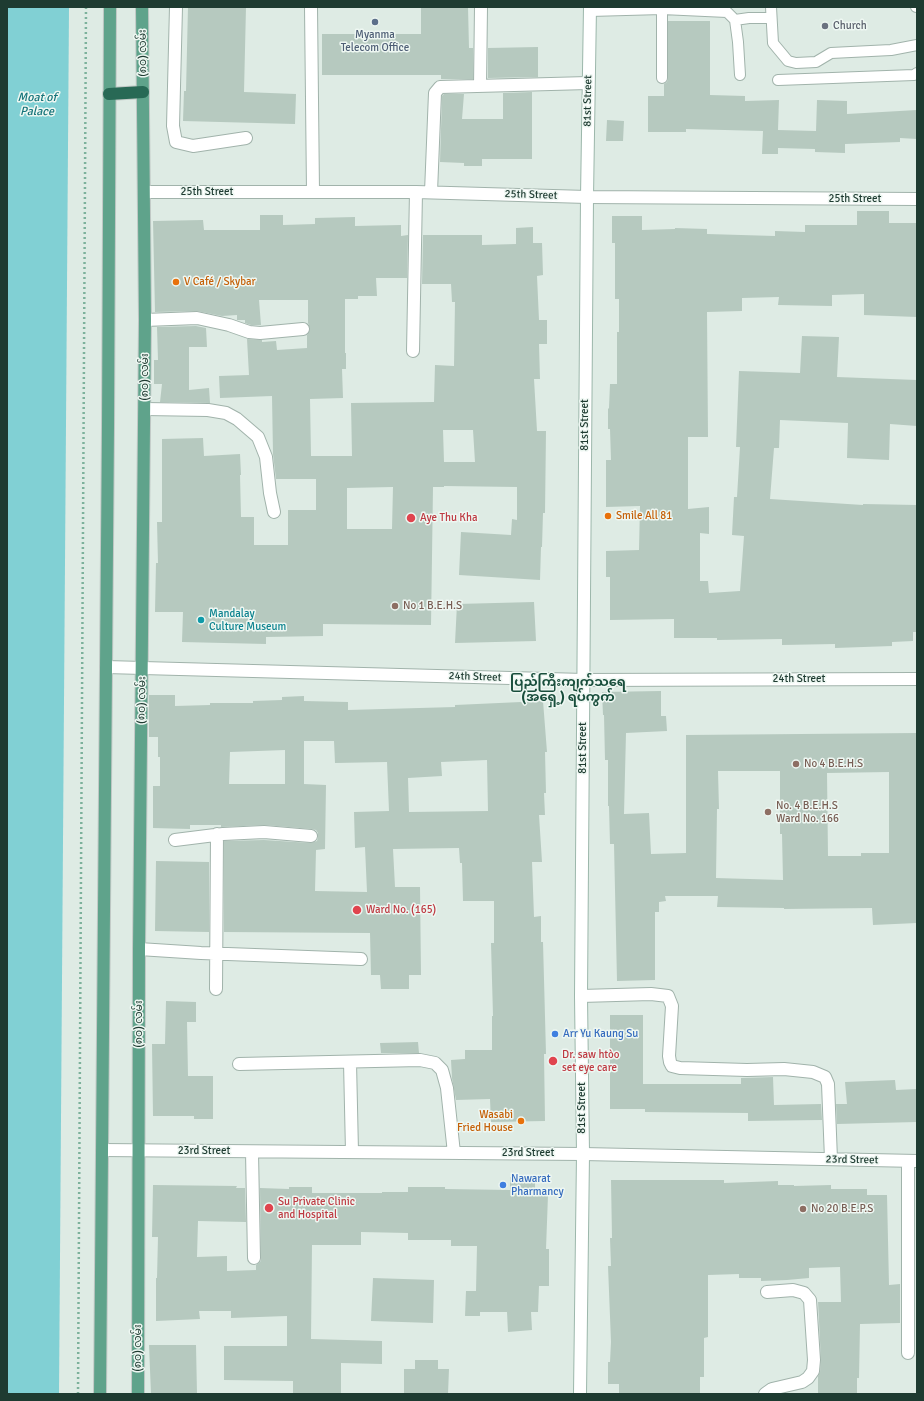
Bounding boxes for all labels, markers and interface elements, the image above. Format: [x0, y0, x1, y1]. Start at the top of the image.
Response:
marker: Myanma Telecom Office [370, 17, 380, 27]
place label: Church [833, 19, 867, 33]
marker: Church [820, 21, 830, 31]
place label: Myanma Telecom Office [341, 28, 409, 54]
street label: (၈၀) လမ်း [136, 29, 150, 77]
street label: 81st Street [581, 75, 595, 127]
water label: Moat of Palace [18, 91, 56, 119]
street label: 25th Street [181, 185, 233, 199]
street label: 25th Street [504, 187, 558, 203]
street label: 25th Street [829, 192, 881, 206]
place label: V Café / Skybar [184, 275, 256, 289]
marker: V Café / Skybar [171, 277, 181, 287]
street label: (၈၀) လမ်း [138, 353, 152, 401]
street label: 81st Street [578, 399, 592, 451]
place label: Smile All 81 [616, 509, 672, 523]
place label: Aye Thu Kha [420, 511, 477, 525]
marker: Smile All 81 [603, 511, 613, 521]
marker: Aye Thu Kha [405, 512, 417, 524]
place label: No 1 B.E.H.S [403, 599, 462, 613]
marker: No 1 B.E.H.S [390, 601, 400, 611]
place label: Mandalay Culture Museum [209, 607, 286, 633]
marker: Mandalay Culture Museum [196, 615, 206, 625]
street label: 24th Street [448, 669, 502, 685]
street label: 24th Street [773, 672, 825, 686]
district label: ပြည်ကြီးကျက်သရေ (အရှေ့) ရပ်ကွက် [510, 675, 626, 706]
street label: (၈၀) လမ်း [135, 676, 149, 724]
street label: 81st Street [576, 722, 590, 774]
place label: No 4 B.E.H.S [804, 757, 863, 771]
marker: No 4 B.E.H.S [791, 759, 801, 769]
place label: No. 4 B.E.H.S Ward No. 166 [776, 799, 839, 825]
marker: No. 4 B.E.H.S Ward No. 166 [763, 807, 773, 817]
place label: Ward No. (165) [366, 903, 436, 917]
marker: Ward No. (165) [351, 904, 363, 916]
street label: (၈၀) လမ်း [132, 1000, 146, 1048]
place label: Arr Yu Kaung Su [563, 1027, 638, 1041]
marker: Arr Yu Kaung Su [550, 1029, 560, 1039]
place label: Dr. saw htòo set eye care [562, 1048, 620, 1074]
marker: Dr. saw htòo set eye care [547, 1055, 559, 1067]
street label: 81st Street [575, 1082, 589, 1134]
place label: Wasabi Fried House [457, 1108, 513, 1134]
marker: Wasabi Fried House [516, 1116, 526, 1126]
street label: 23rd Street [178, 1144, 230, 1158]
street label: 23rd Street [502, 1146, 554, 1160]
street label: 23rd Street [826, 1153, 878, 1167]
place label: Nawarat Pharmancy [511, 1172, 564, 1198]
marker: Nawarat Pharmancy [498, 1180, 508, 1190]
place label: Su Private Clinic and Hospital [278, 1195, 355, 1221]
marker: Su Private Clinic and Hospital [263, 1202, 275, 1214]
place label: No 20 B.E.P.S [811, 1202, 873, 1216]
marker: No 20 B.E.P.S [798, 1204, 808, 1214]
street label: (၈၀) လမ်း [131, 1324, 145, 1372]

